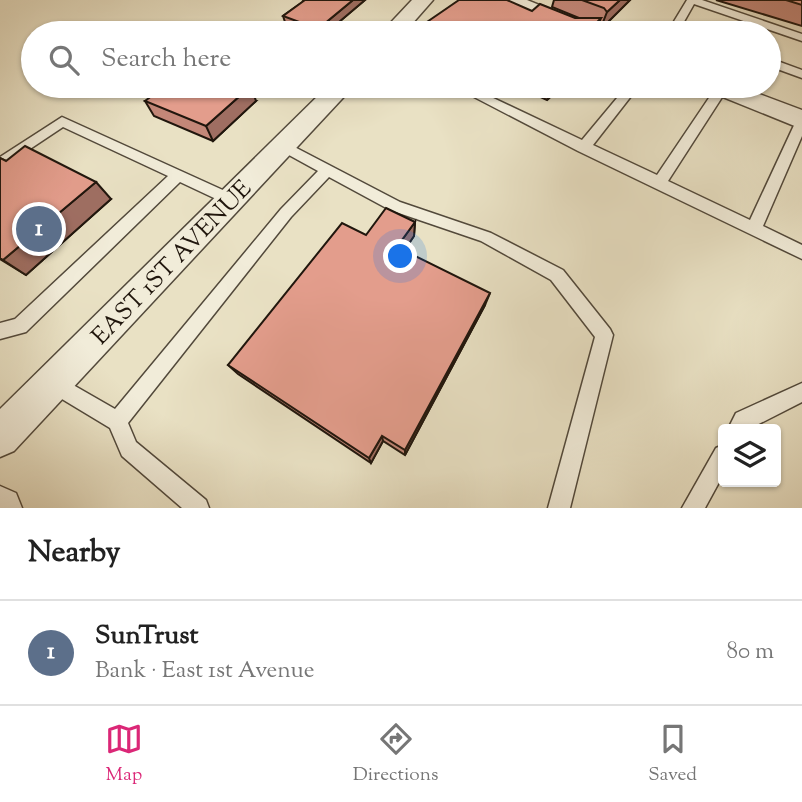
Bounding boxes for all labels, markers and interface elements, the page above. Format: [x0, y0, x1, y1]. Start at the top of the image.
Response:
search box [21, 21, 781, 98]
icon: search [45, 41, 83, 79]
text: Search here [101, 41, 231, 78]
street label: EAST 1ST AVENUE [85, 173, 261, 353]
pin: 1 [16, 203, 62, 255]
your location [383, 239, 417, 273]
map controls [718, 424, 781, 487]
button: layers [718, 424, 781, 487]
text: Nearby [28, 532, 120, 575]
text: SunTrust [95, 618, 198, 655]
text: 1 [47, 636, 55, 669]
text: 80 m [726, 636, 774, 669]
text: Bank · East 1st Avenue [95, 655, 315, 688]
tab: Map [105, 720, 143, 789]
tab: Directions [353, 720, 438, 789]
tab: Saved [648, 720, 697, 789]

